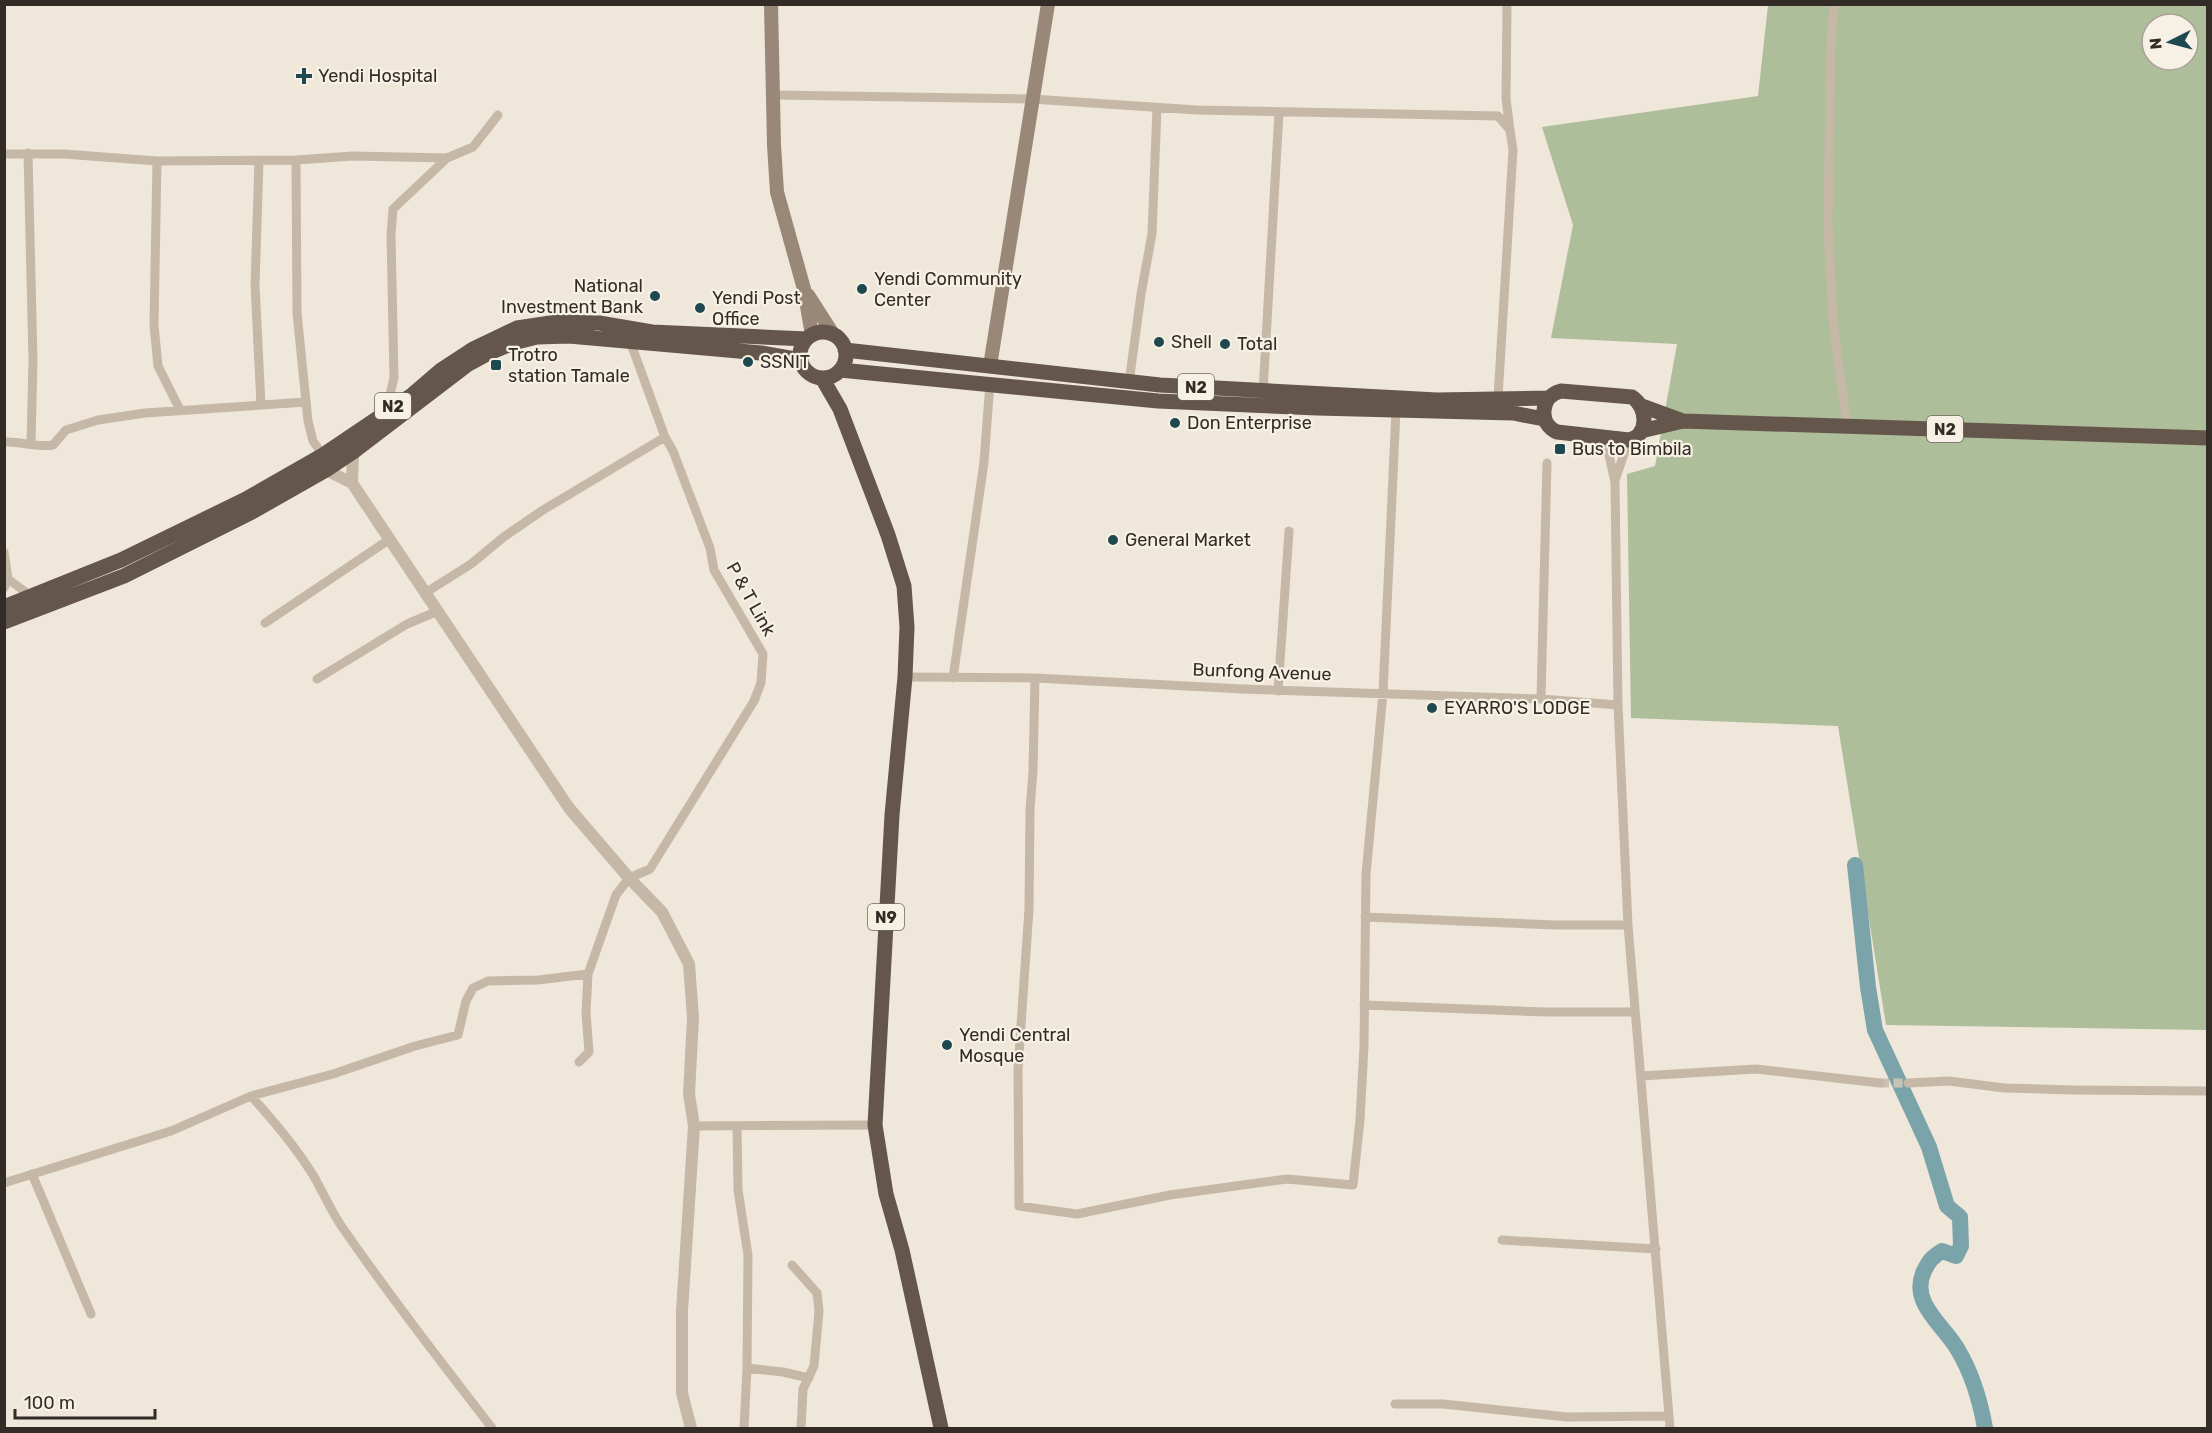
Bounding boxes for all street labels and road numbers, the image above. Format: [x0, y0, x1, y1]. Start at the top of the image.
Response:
road number: N2 [1178, 374, 1214, 400]
road number: N2 [375, 393, 411, 419]
road number: N2 [1927, 416, 1963, 442]
street label: P & T Link [722, 558, 781, 640]
street label: Bunfong Avenue [1192, 659, 1332, 685]
road number: N9 [868, 904, 904, 930]

